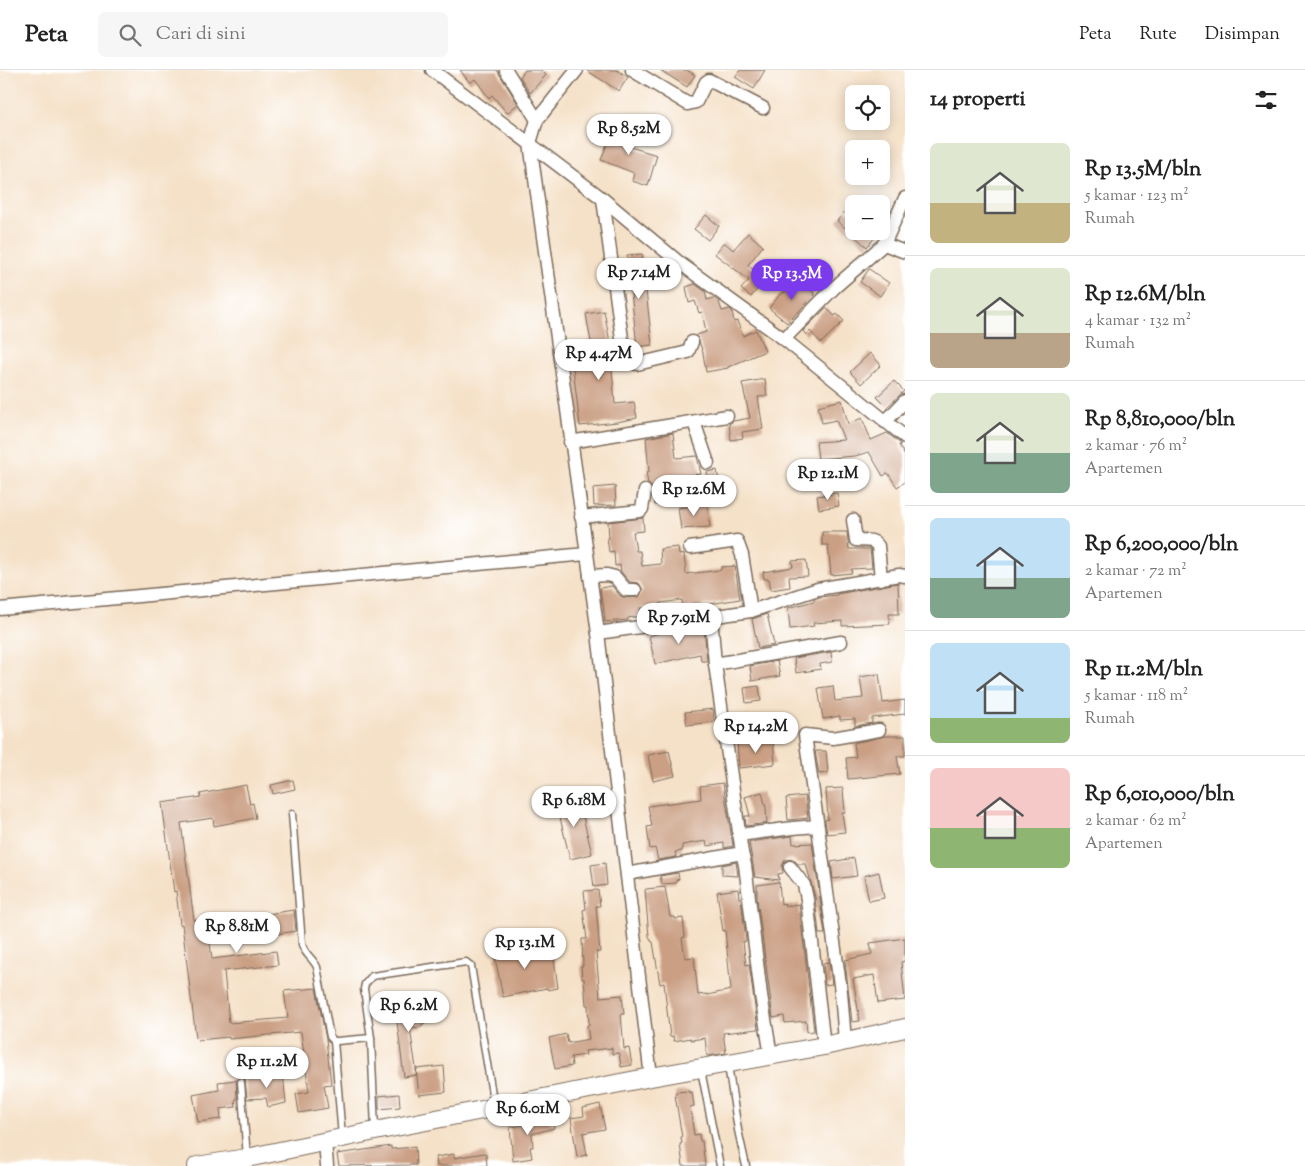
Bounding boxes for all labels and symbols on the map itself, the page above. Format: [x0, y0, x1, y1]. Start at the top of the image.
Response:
pin: Rp 8.52M [577, 114, 681, 156]
pin: Rp 7.14M [587, 258, 691, 300]
pin: Rp 13.5M [740, 258, 844, 301]
pin: Rp 4.47M [547, 338, 651, 381]
pin: Rp 12.1M [776, 458, 880, 501]
pin: Rp 12.6M [642, 474, 746, 517]
pin: Rp 7.91M [627, 602, 731, 645]
pin: Rp 14.2M [704, 712, 808, 754]
pin: Rp 6.18M [522, 786, 626, 828]
pin: Rp 8.81M [185, 912, 289, 954]
pin: Rp 13.1M [473, 928, 577, 970]
pin: Rp 6.2M [363, 990, 455, 1033]
pin: Rp 11.2M [215, 1046, 319, 1089]
pin: Rp 6.01M [476, 1094, 580, 1136]

